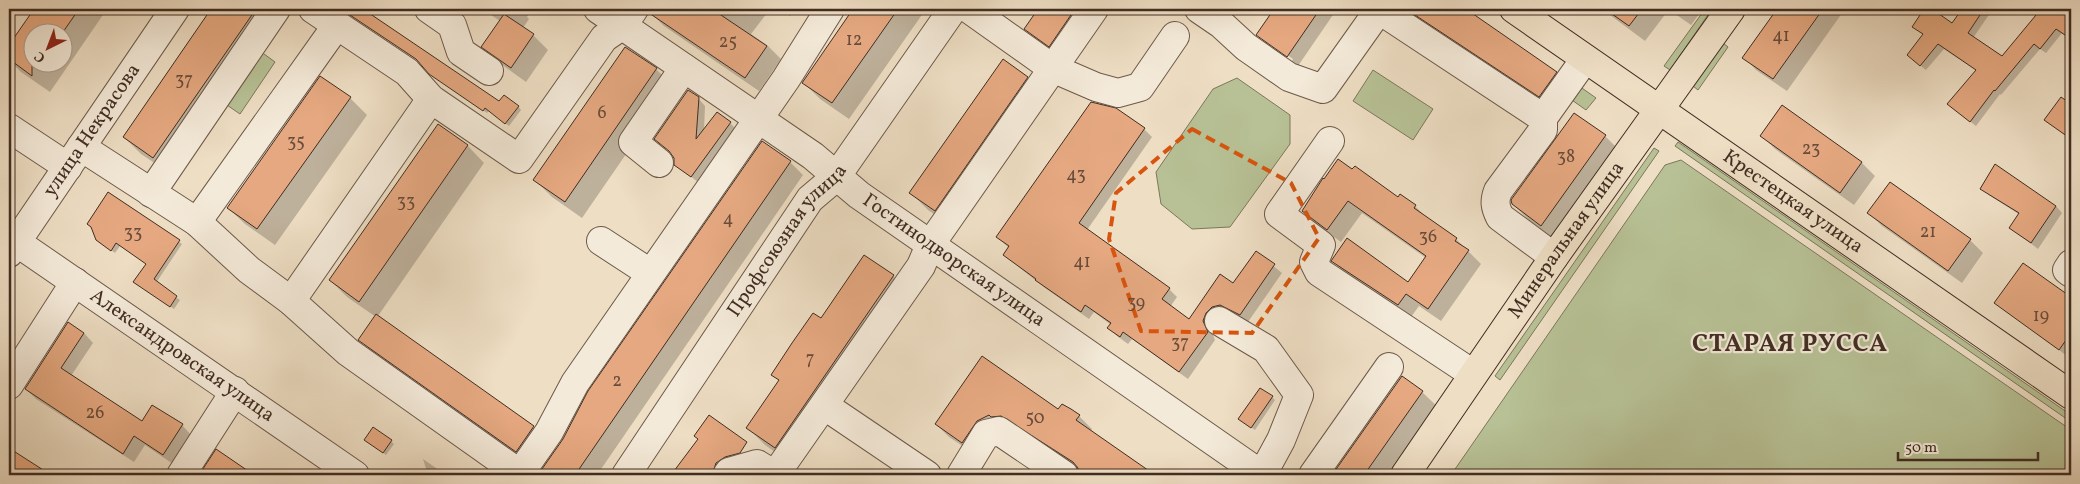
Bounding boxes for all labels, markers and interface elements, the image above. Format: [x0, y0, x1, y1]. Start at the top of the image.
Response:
north arrow [22, 22, 72, 72]
house number: 41 [1772, 24, 1790, 49]
house number: 12 [846, 28, 862, 53]
house number: 25 [719, 30, 737, 55]
text: С [31, 46, 50, 67]
street label: улица Некрасова [37, 58, 148, 203]
house number: 37 [175, 68, 193, 93]
house number: 6 [597, 101, 607, 126]
house number: 35 [287, 130, 305, 155]
house number: 23 [1802, 137, 1820, 162]
street label: Крестецкая улица [1717, 143, 1869, 261]
house number: 38 [1557, 145, 1575, 170]
street label: Минеральная улица [1502, 156, 1632, 324]
street label: Профсоюзная улица [721, 159, 855, 323]
house number: 43 [1066, 163, 1086, 188]
street label: Гостинодворская улица [856, 187, 1051, 334]
house number: 33 [397, 190, 415, 215]
house number: 4 [723, 207, 733, 232]
house number: 21 [1920, 220, 1936, 245]
house number: 33 [124, 221, 142, 246]
house number: 36 [1419, 225, 1437, 250]
house number: 41 [1073, 250, 1091, 275]
street label: Александровская улица [84, 283, 280, 430]
house number: 39 [1127, 291, 1145, 316]
house number: 19 [2033, 304, 2049, 329]
district label: СТАРАЯ РУССА [1692, 327, 1888, 362]
house number: 37 [1171, 331, 1189, 356]
house number: 7 [806, 347, 814, 372]
house number: 2 [612, 369, 622, 394]
house number: 26 [86, 401, 104, 426]
house number: 50 [1025, 406, 1045, 431]
scale bar [1898, 429, 2038, 461]
text: 50 m [1905, 438, 1937, 459]

